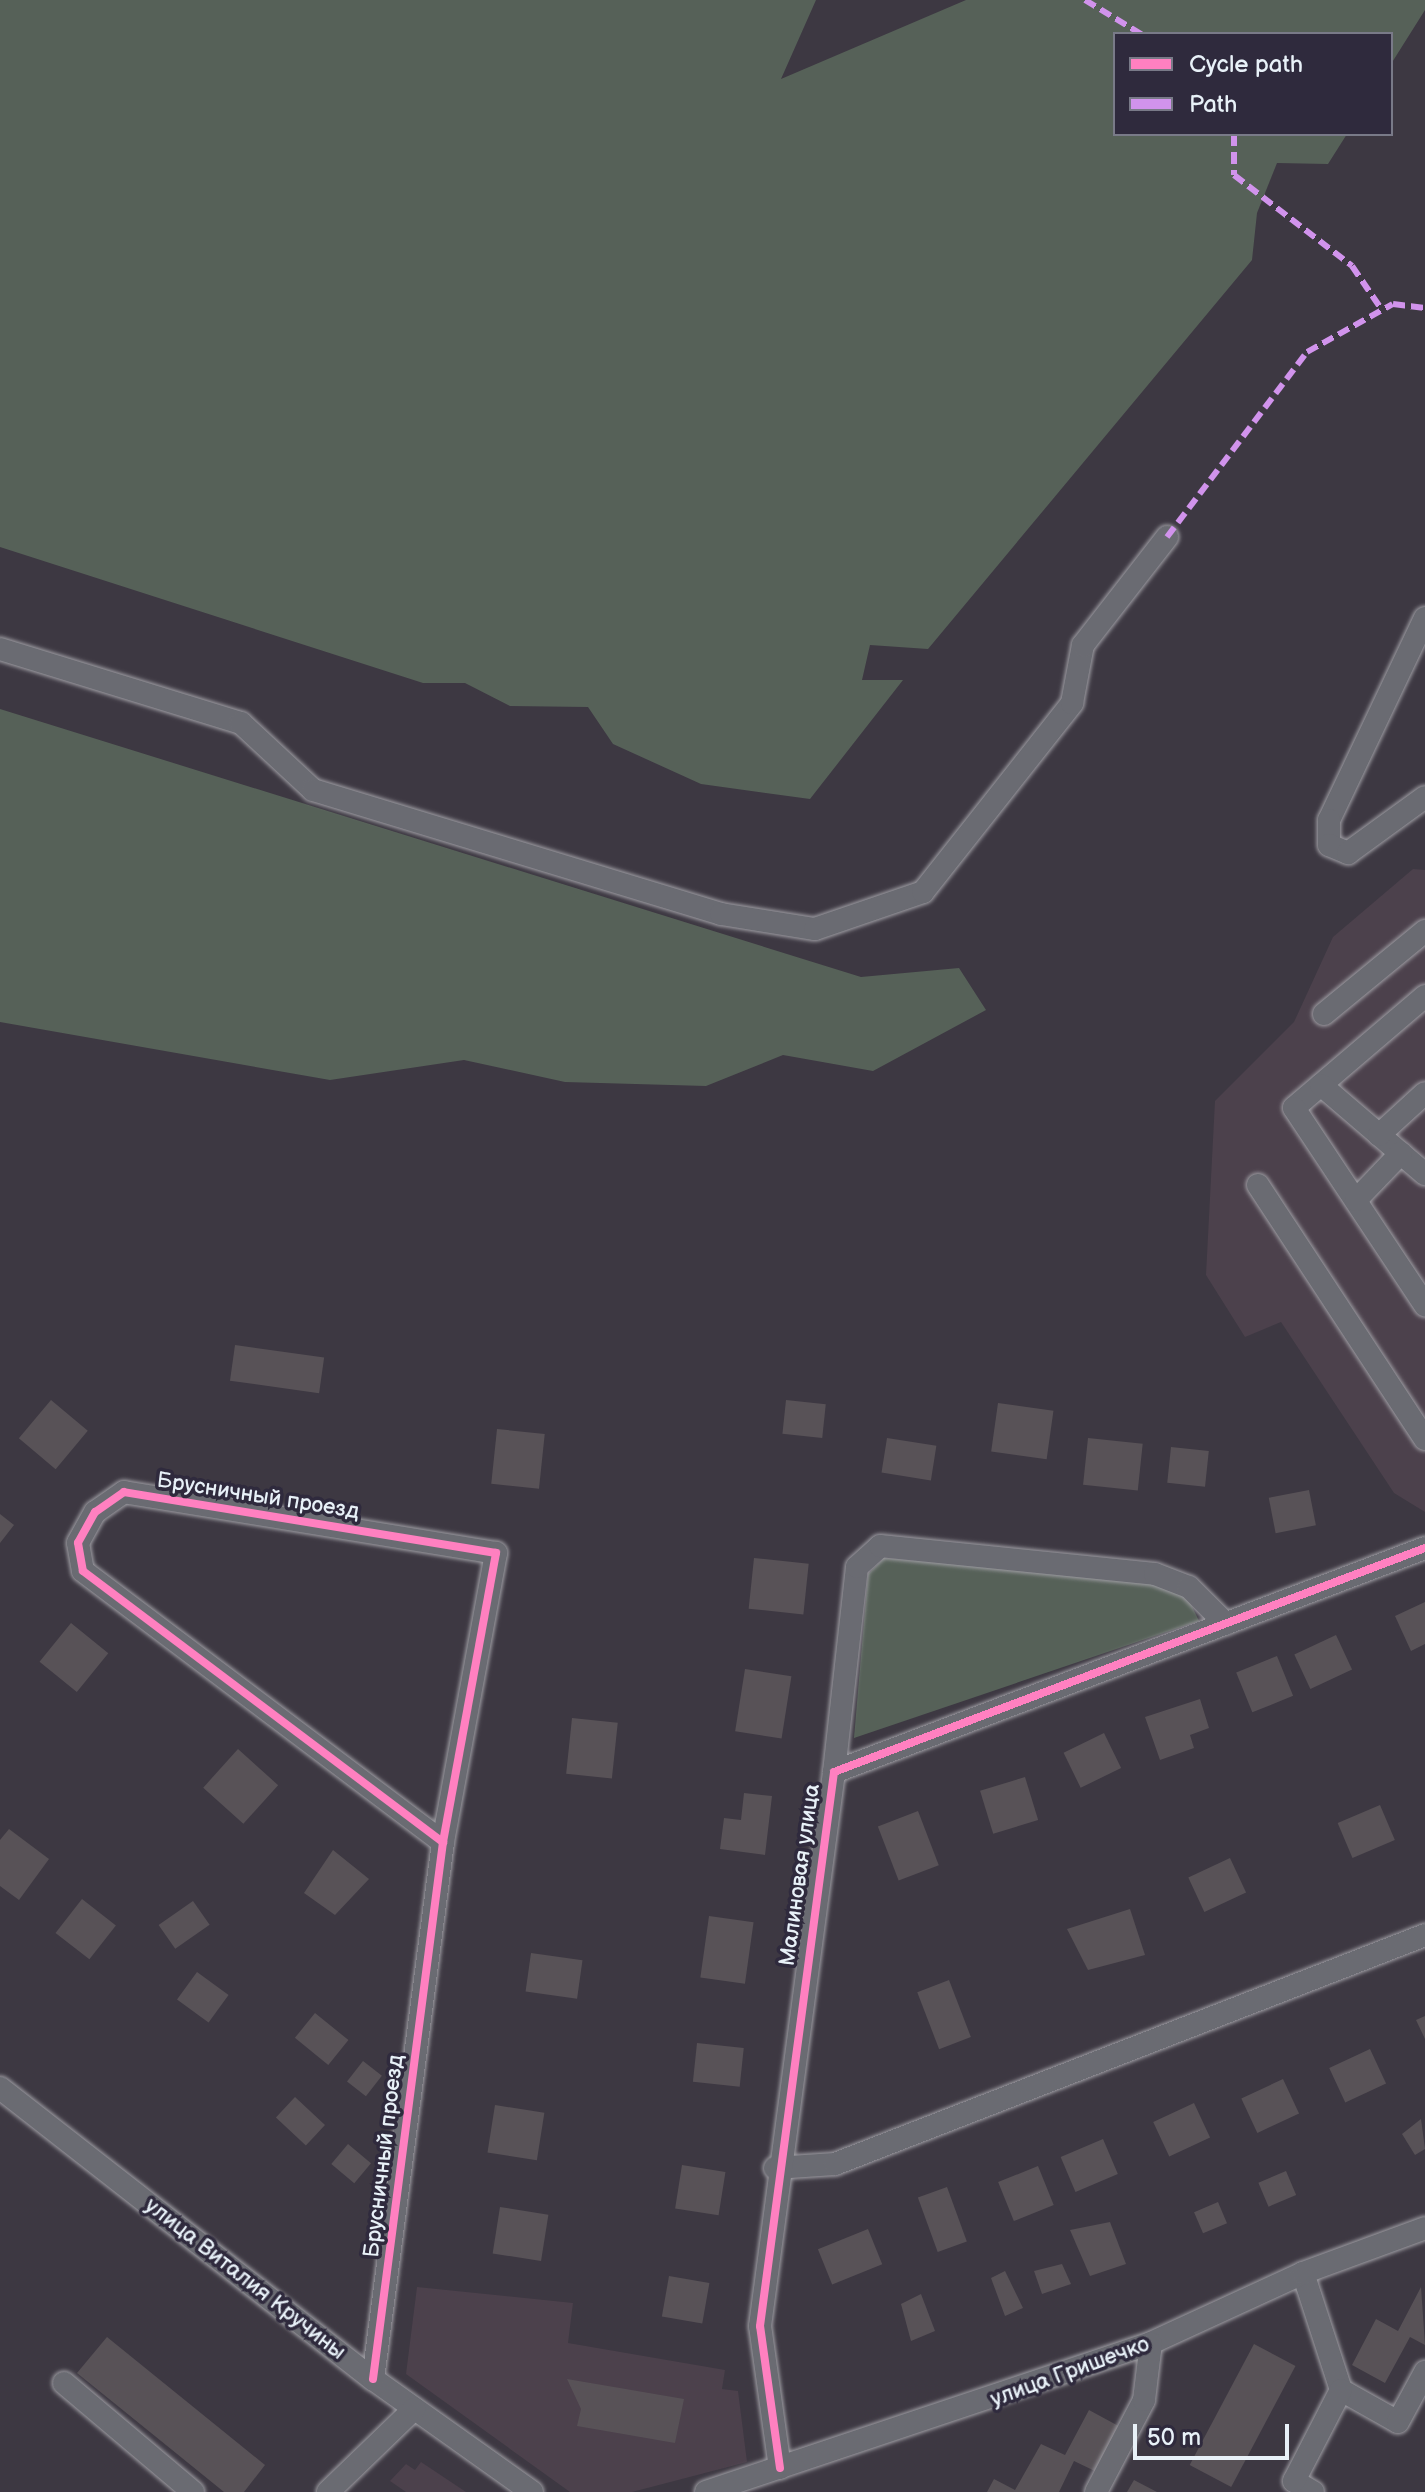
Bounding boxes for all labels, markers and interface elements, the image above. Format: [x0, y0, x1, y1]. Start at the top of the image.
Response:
legend [1113, 32, 1393, 136]
text: Cycle path [1189, 50, 1303, 79]
text: Path [1189, 90, 1237, 119]
street label: Брусничный проезд [155, 1467, 361, 1525]
street label: Малиновая улица [774, 1782, 826, 1968]
street label: Брусничный проезд [358, 2053, 410, 2259]
street label: улица Виталия Кручины [139, 2192, 351, 2366]
street label: улица Гришечко [987, 2331, 1153, 2413]
scale bar [1137, 2408, 1293, 2458]
text: 50 m [1147, 2423, 1201, 2452]

